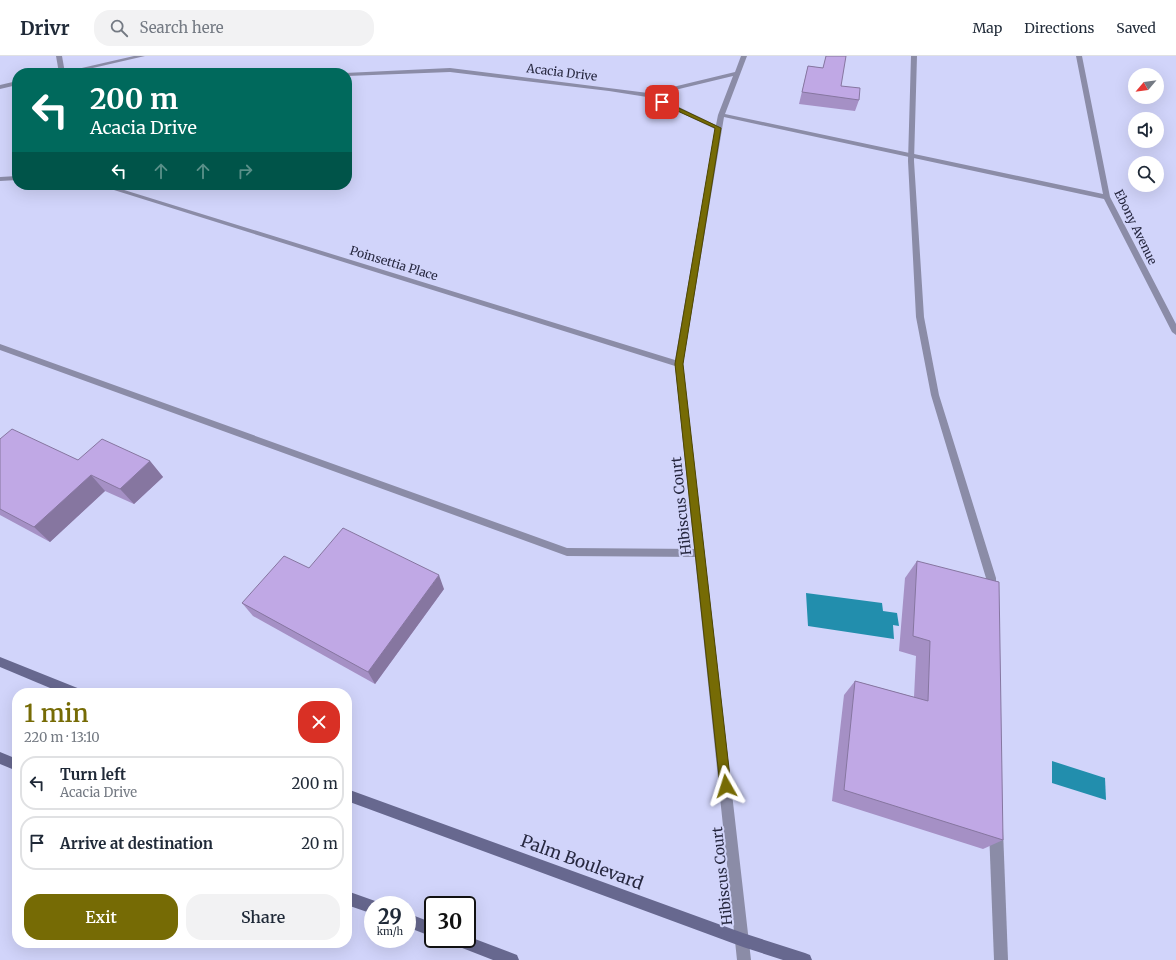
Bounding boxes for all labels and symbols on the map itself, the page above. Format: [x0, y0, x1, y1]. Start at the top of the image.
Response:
street label: Acacia Drive [525, 60, 598, 84]
north arrow [1128, 68, 1164, 104]
pin [645, 85, 679, 119]
street label: Ebony Avenue [1111, 187, 1161, 267]
street label: Poinsettia Place [348, 242, 440, 284]
street label: Hibiscus Court [667, 455, 695, 556]
position arrow [705, 765, 747, 807]
street label: Hibiscus Court [708, 825, 736, 926]
street label: Palm Boulevard [518, 830, 646, 894]
speed limit sign: 30 [424, 896, 476, 948]

